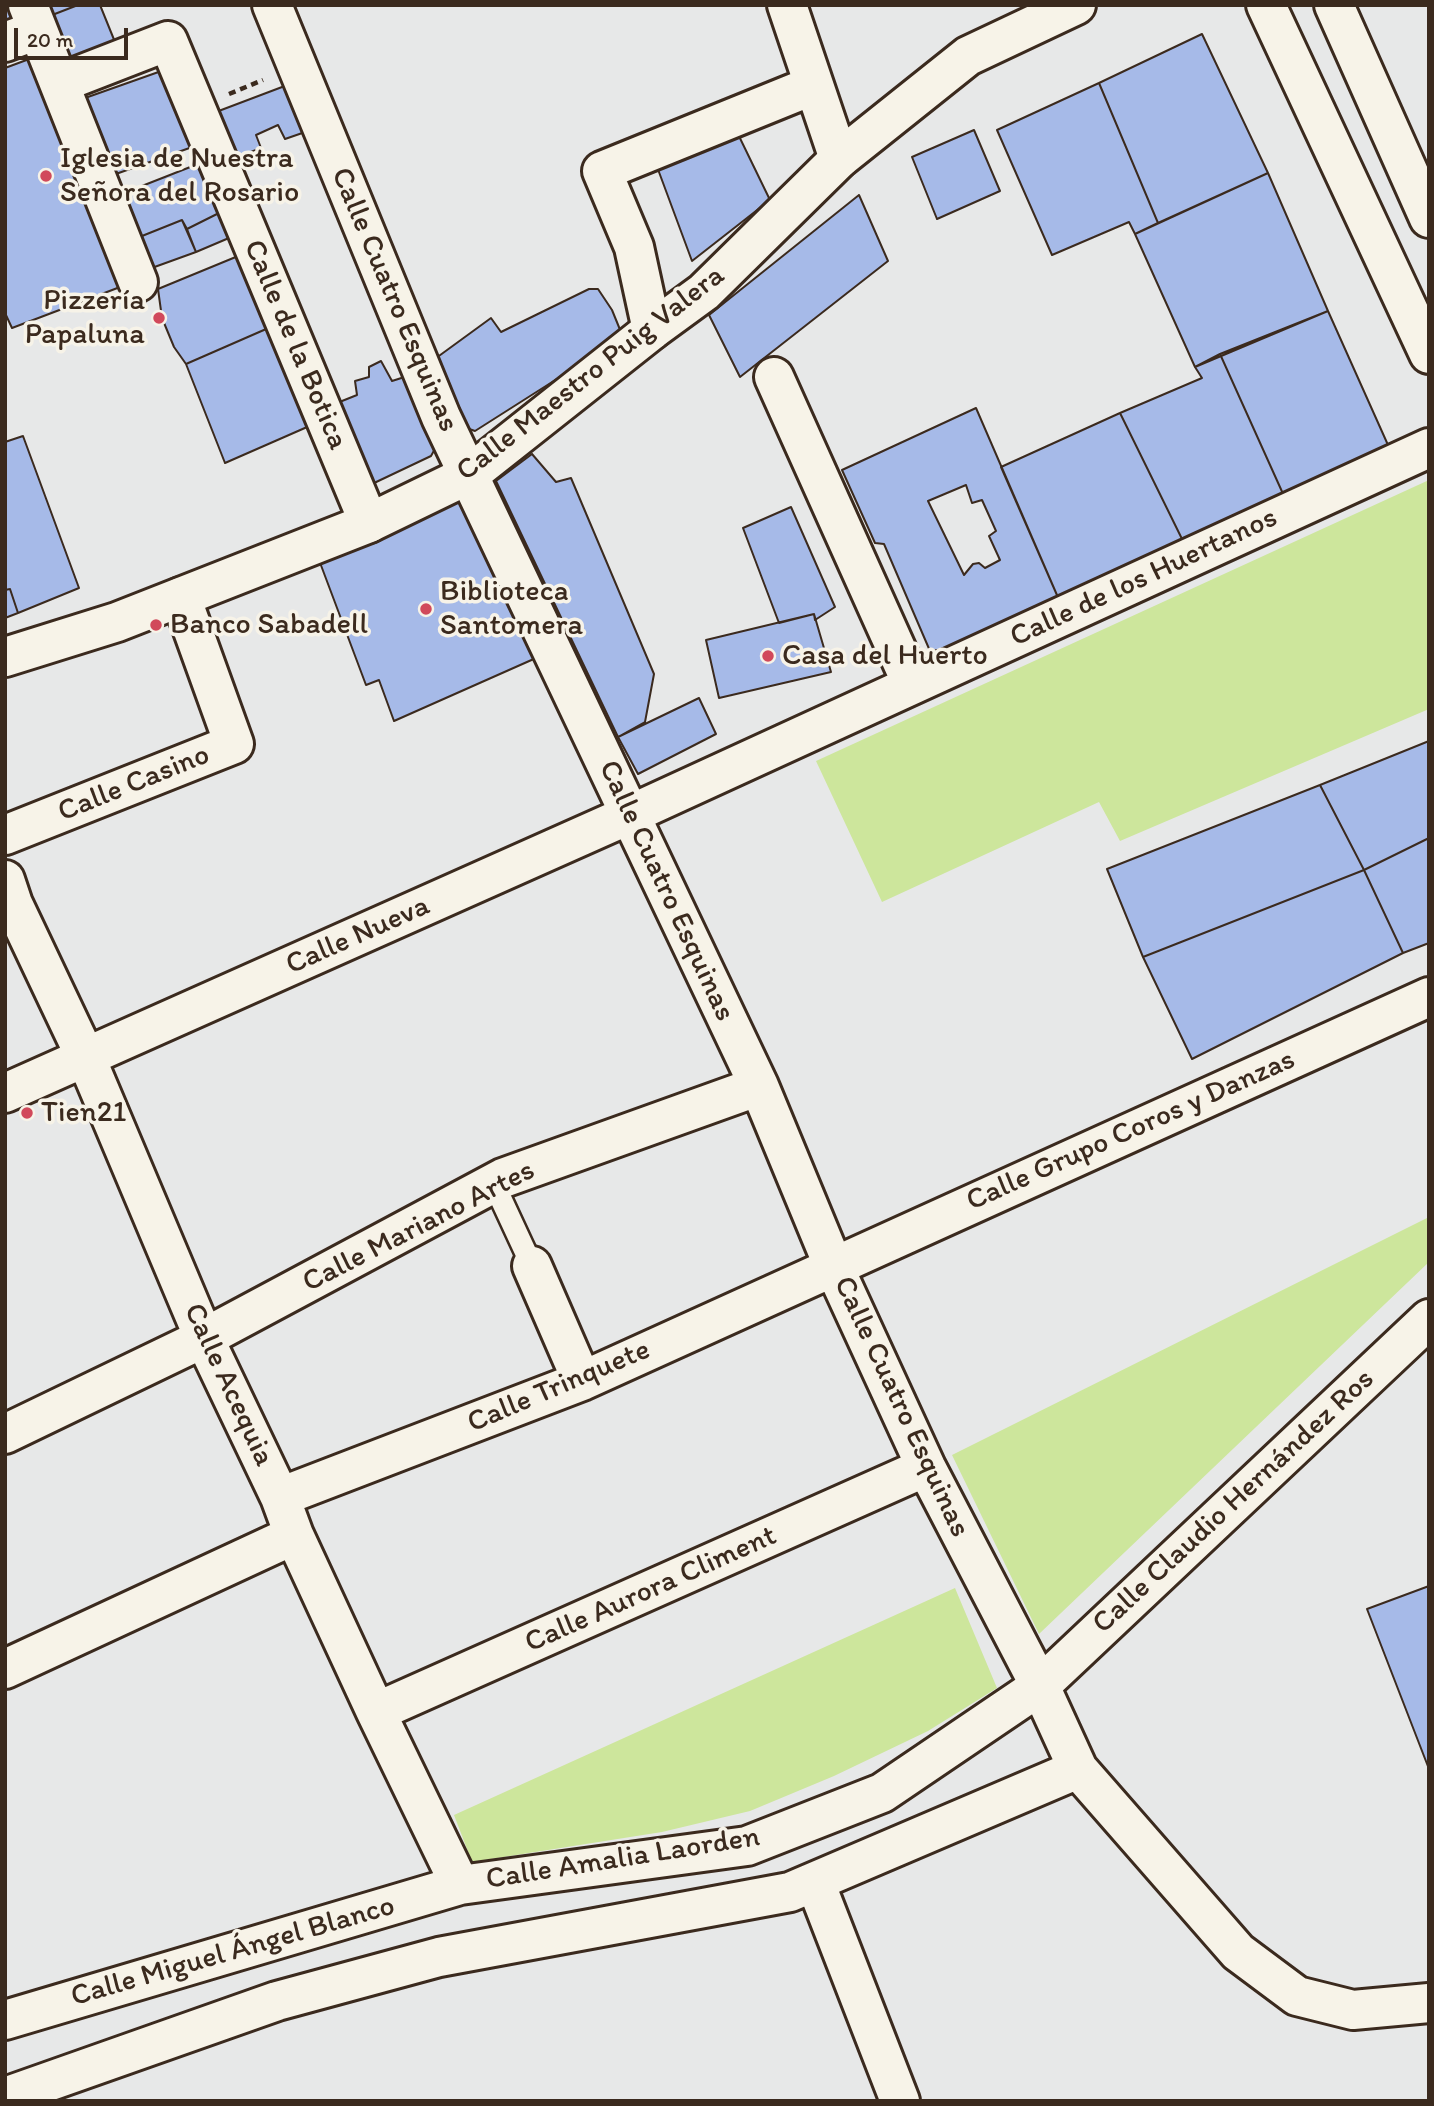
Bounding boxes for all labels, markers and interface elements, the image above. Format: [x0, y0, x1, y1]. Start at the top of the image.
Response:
scale bar [18, 14, 131, 58]
text: 20 m [27, 27, 73, 52]
place label: Iglesia de Nuestra Señora del Rosario [60, 141, 299, 212]
street label: Calle Cuatro Esquinas [322, 163, 466, 437]
marker: Iglesia de Nuestra Señora del Rosario [38, 168, 54, 184]
street label: Calle de la Botica [235, 235, 355, 455]
street label: Calle Maestro Puig Valera [450, 258, 732, 490]
place label: Pizzería Papaluna [25, 283, 145, 354]
marker: Pizzería Papaluna [151, 310, 167, 326]
street label: Calle de los Huertanos [1005, 500, 1283, 656]
place label: Biblioteca Santomera [440, 574, 583, 644]
marker: Biblioteca Santomera [418, 601, 434, 617]
place label: Banco Sabadell [170, 607, 368, 643]
marker: Banco Sabadell [148, 617, 164, 633]
place label: Casa del Huerto [782, 638, 988, 674]
marker: Casa del Huerto [760, 648, 776, 664]
street label: Calle Casino [53, 737, 215, 831]
street label: Calle Cuatro Esquinas [590, 755, 742, 1027]
street label: Calle Nueva [281, 888, 435, 984]
street label: Calle Grupo Coros y Danzas [961, 1042, 1301, 1220]
place label: Tien21 [41, 1095, 126, 1131]
marker: Tien21 [19, 1105, 35, 1121]
street label: Calle Mariano Artes [297, 1153, 541, 1301]
street label: Calle Cuatro Esquinas [825, 1271, 977, 1543]
street label: Calle Acequia [175, 1298, 281, 1472]
street label: Calle Trinquete [462, 1332, 656, 1442]
street label: Calle Claudio Hernández Ros [1086, 1362, 1382, 1642]
street label: Calle Aurora Climent [520, 1518, 782, 1662]
street label: Calle Amalia Laorden [483, 1820, 763, 1898]
street label: Calle Miguel Ángel Blanco [67, 1888, 399, 2016]

